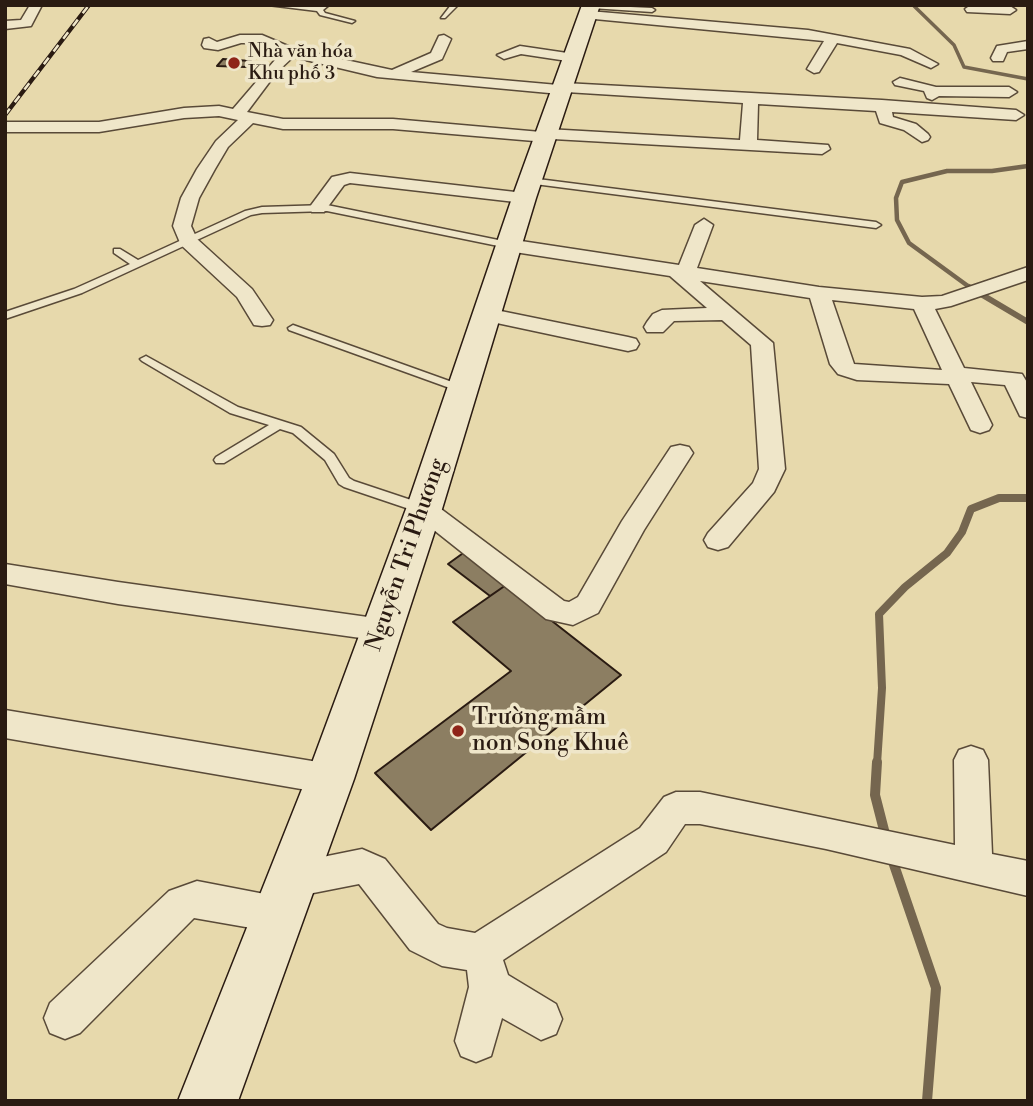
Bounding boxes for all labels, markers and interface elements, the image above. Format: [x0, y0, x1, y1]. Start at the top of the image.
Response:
place label: Nhà văn hóa Khu phố 3 [248, 41, 353, 85]
marker: Nhà văn hóa Khu phố 3 [226, 55, 242, 71]
street label: Nguyễn Tri Phương [361, 455, 453, 655]
place label: Trường mầm non Song Khuê [472, 704, 629, 758]
marker: Trường mầm non Song Khuê [450, 723, 466, 739]

